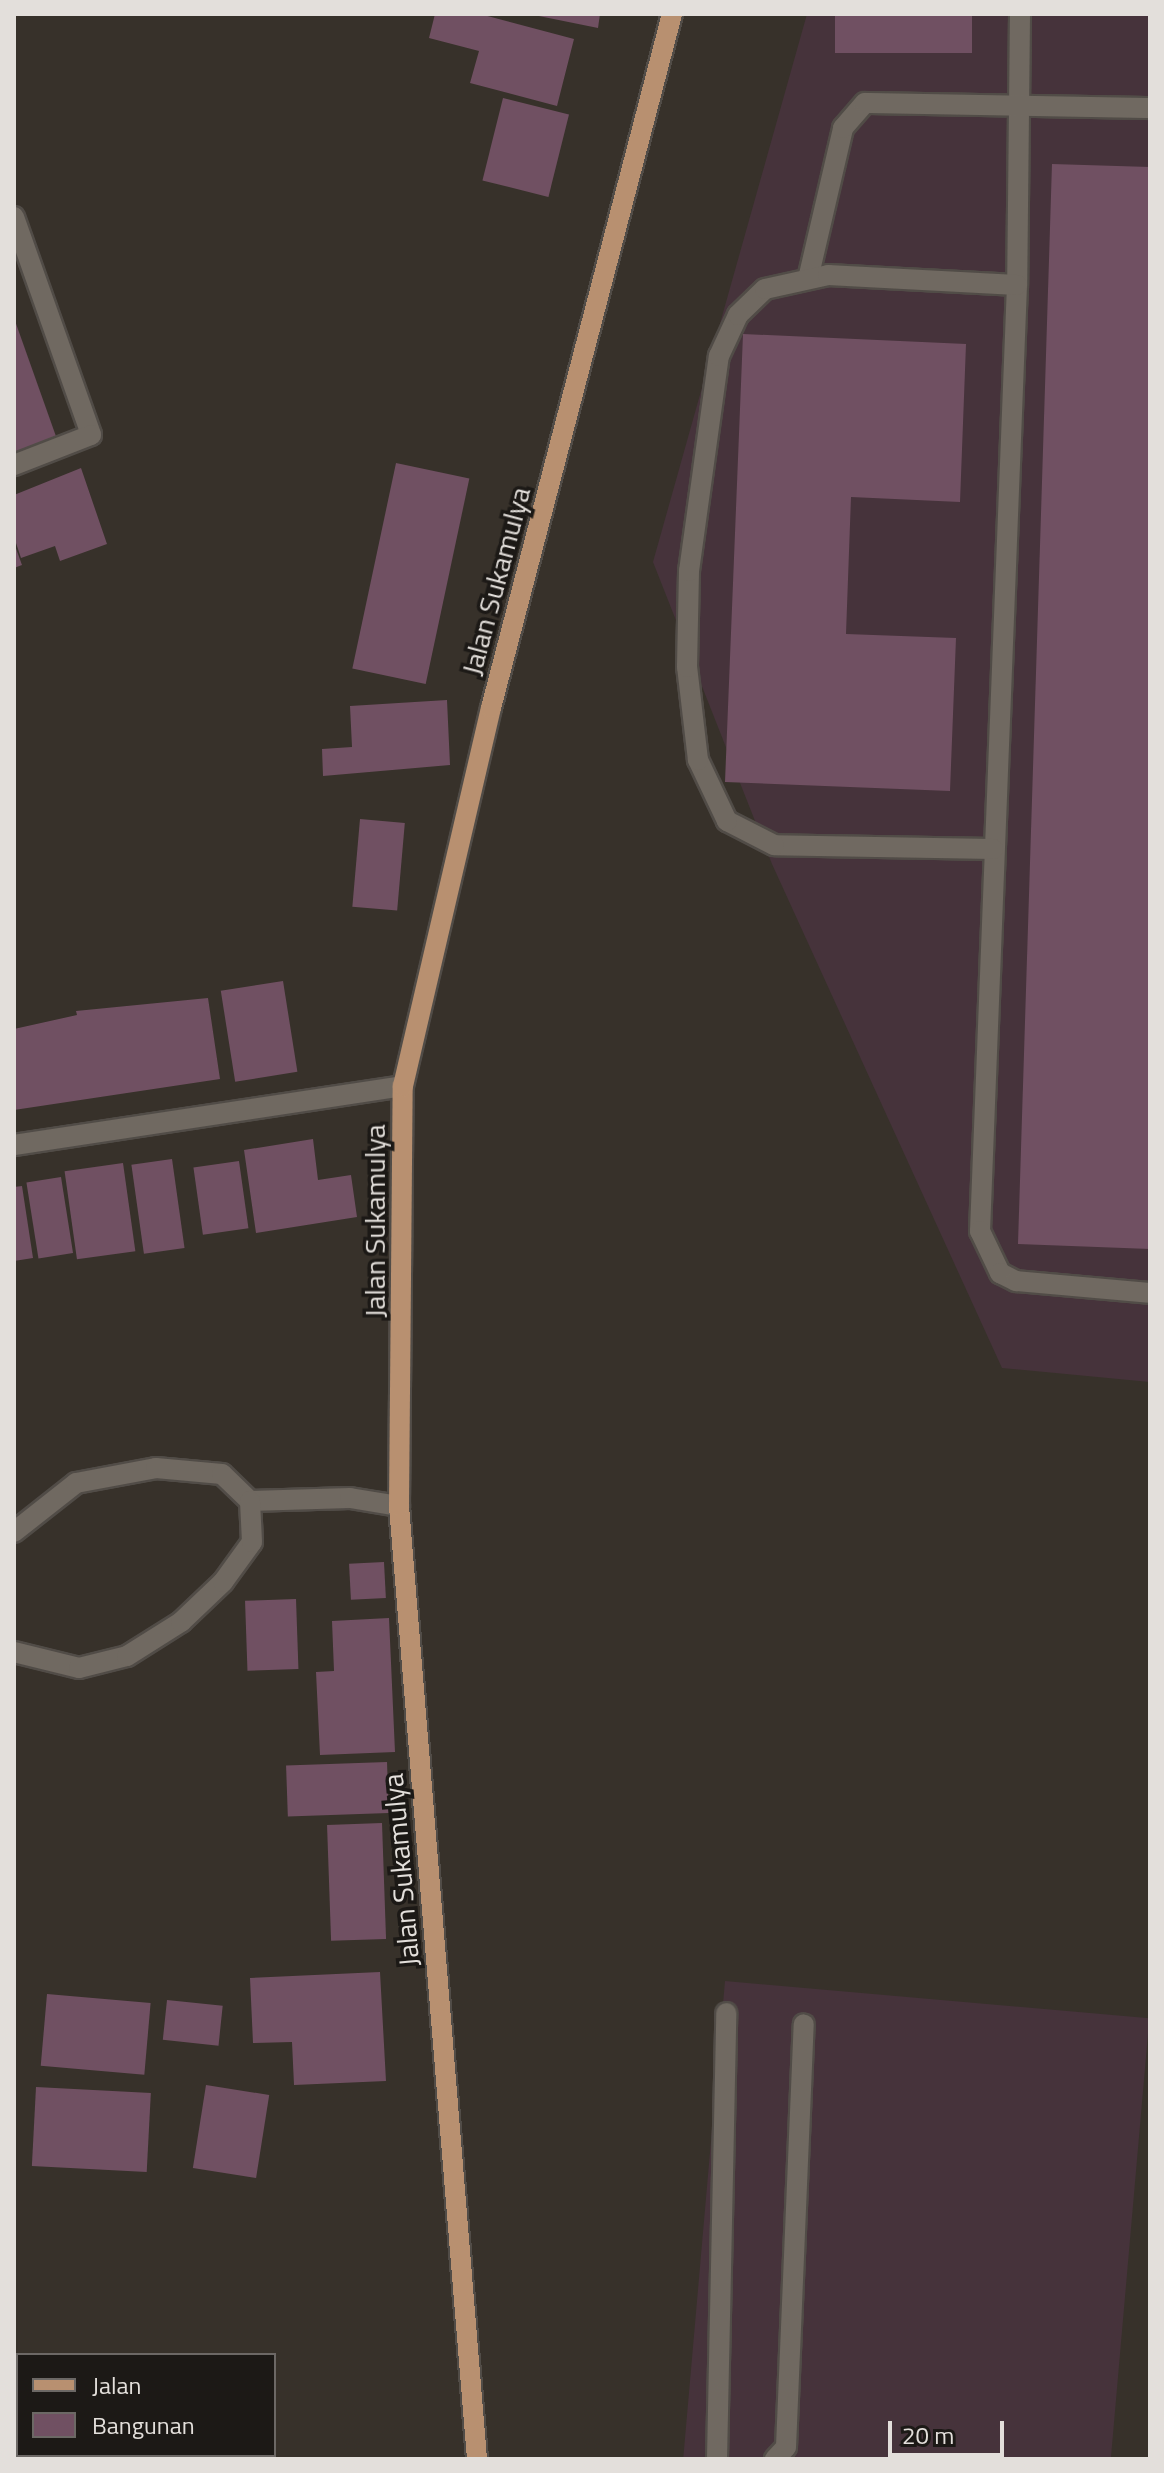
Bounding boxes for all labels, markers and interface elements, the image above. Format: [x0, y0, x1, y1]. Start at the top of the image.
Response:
street label: Jalan Sukamulya [455, 483, 537, 679]
street label: Jalan Sukamulya [358, 1124, 392, 1318]
street label: Jalan Sukamulya [376, 1772, 426, 1968]
legend [16, 2353, 276, 2457]
text: Jalan [92, 2367, 141, 2403]
scale bar [892, 2405, 1008, 2455]
text: Bangunan [92, 2407, 195, 2443]
text: 20 m [902, 2417, 954, 2453]

